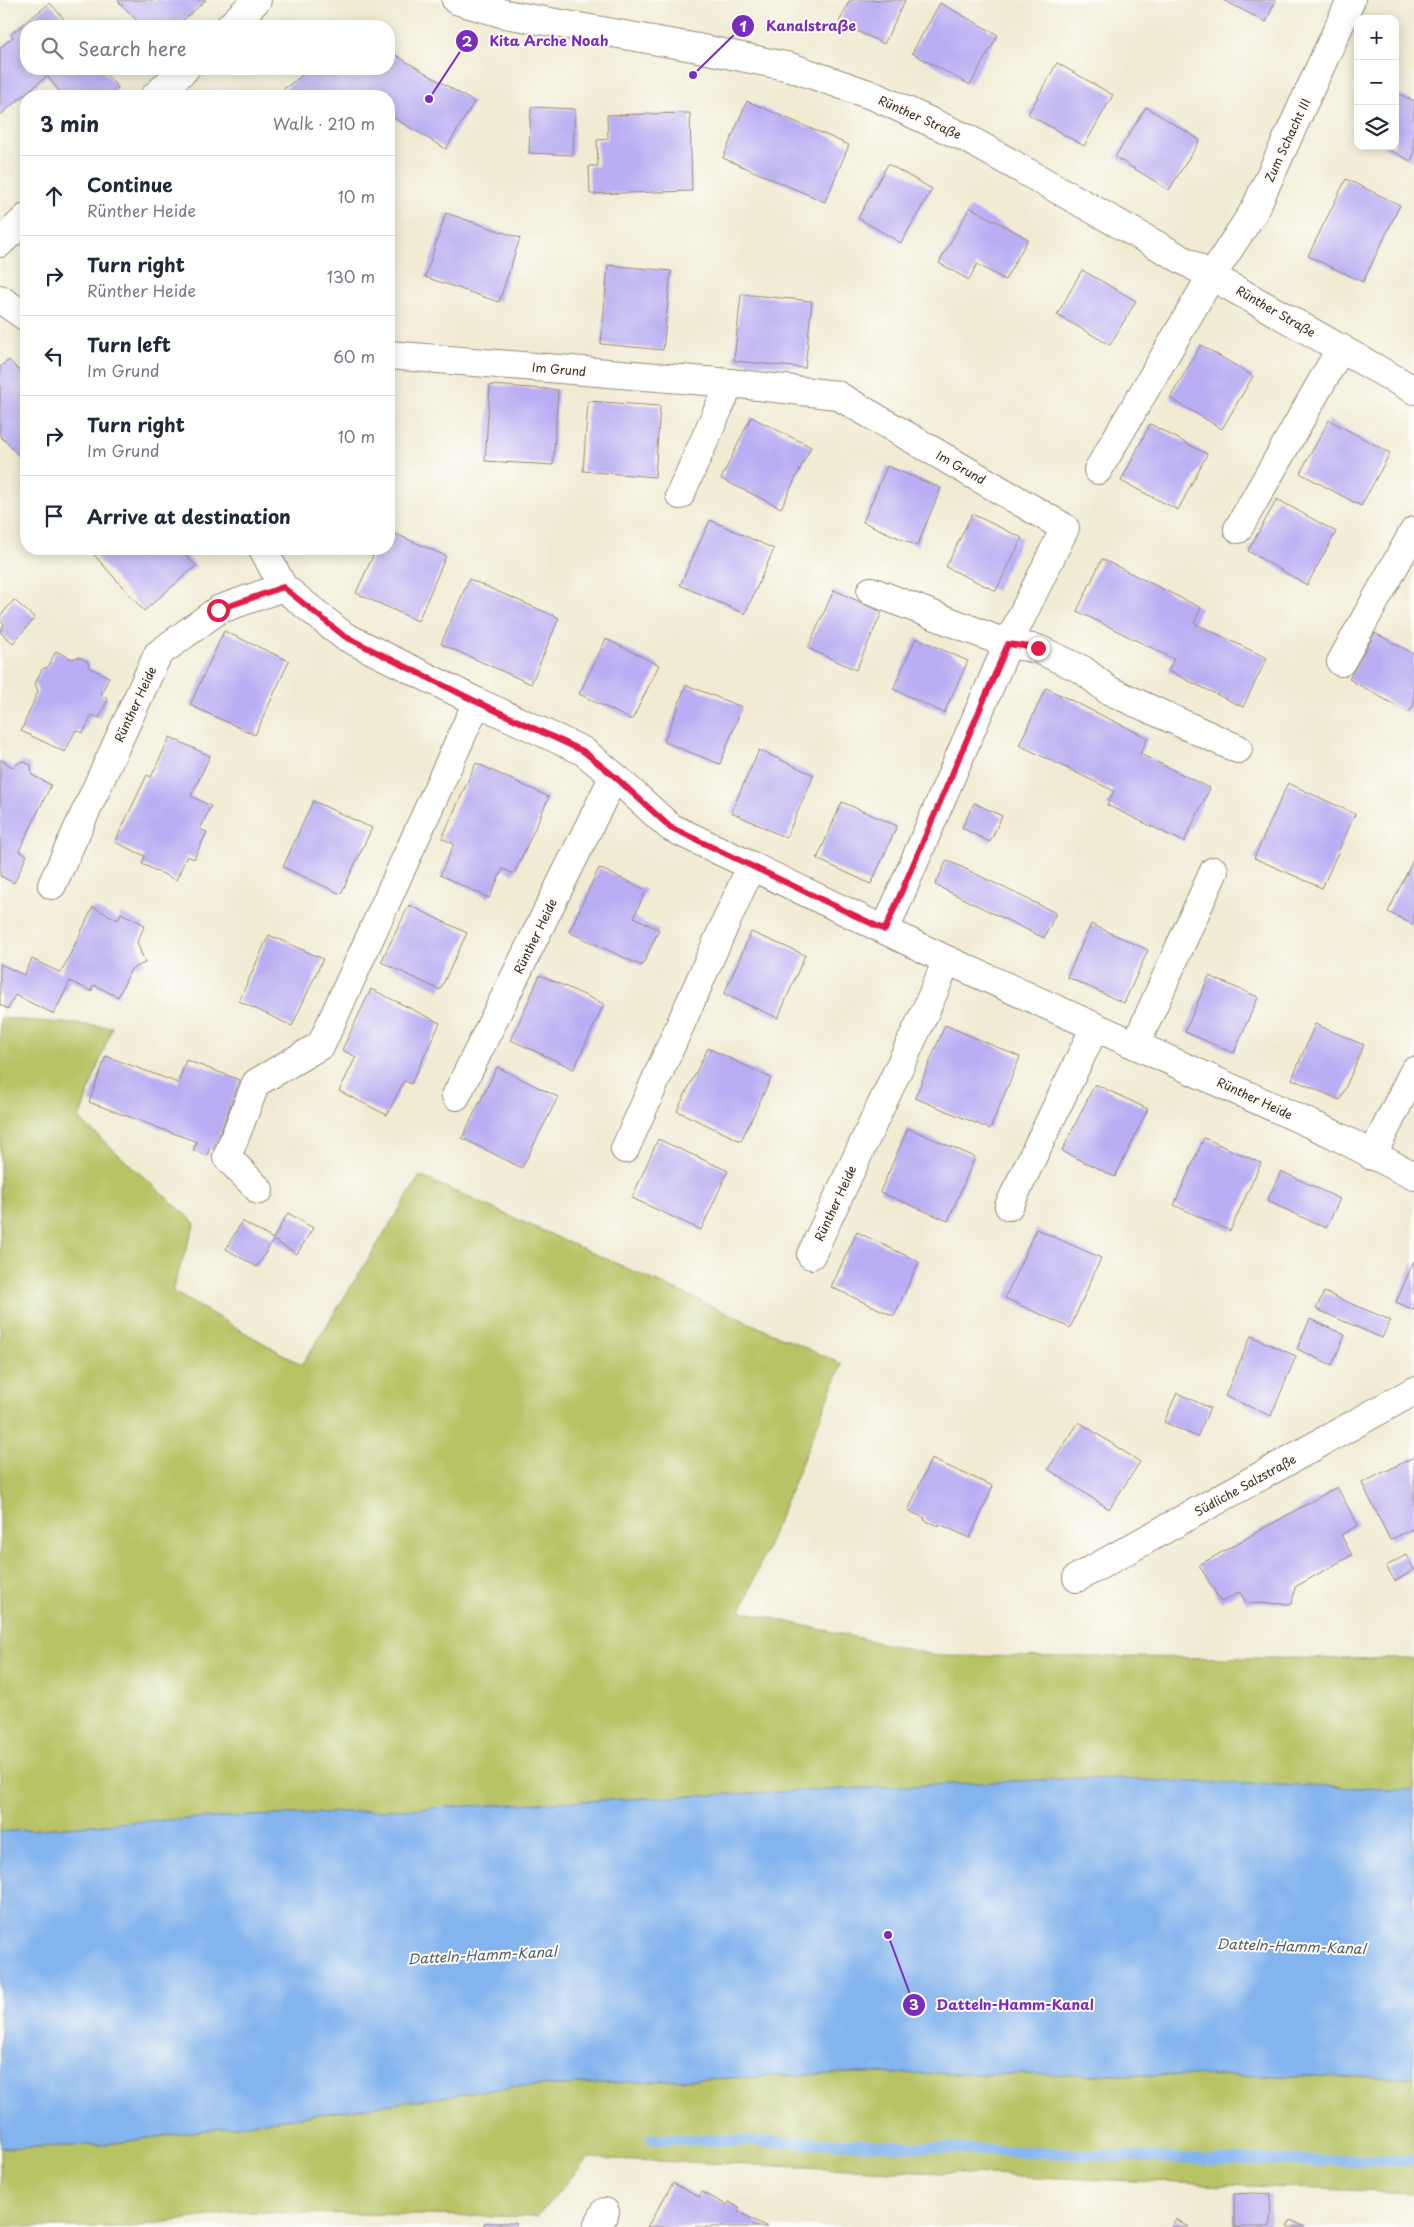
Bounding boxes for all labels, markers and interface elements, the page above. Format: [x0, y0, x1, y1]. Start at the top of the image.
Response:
callout: Kanalstraße [731, 12, 866, 41]
text: 1 [739, 14, 747, 37]
text: Kanalstraße [766, 15, 856, 36]
map controls [1354, 15, 1399, 150]
button: + [1354, 15, 1399, 60]
search box [20, 20, 395, 75]
callout: Kita Arche Noah [455, 27, 619, 56]
text: 2 [462, 29, 473, 52]
text: Kita Arche Noah [489, 30, 609, 51]
icon: search [38, 34, 66, 62]
text: Search here [78, 34, 187, 62]
button: − [1354, 60, 1399, 105]
street label: Rünther Straße [876, 91, 964, 143]
street label: Zum Schacht III [1260, 95, 1314, 185]
button: layers [1354, 105, 1399, 150]
text: 3 min [40, 107, 99, 139]
text: Walk · 210 m [273, 111, 375, 135]
text: Continue [87, 170, 173, 198]
icon: ahead [40, 182, 68, 210]
text: 10 m [338, 184, 375, 208]
text: Rünther Heide [87, 198, 196, 222]
text: Turn right [87, 250, 185, 278]
icon: right [40, 262, 68, 290]
text: 130 m [327, 264, 375, 288]
text: Rünther Heide [87, 278, 196, 302]
street label: Rünther Straße [1233, 281, 1319, 341]
text: Turn left [87, 330, 171, 358]
icon: left [40, 342, 68, 370]
text: 60 m [333, 344, 375, 368]
text: Im Grund [87, 358, 159, 382]
street label: Im Grund [531, 358, 587, 380]
text: Turn right [87, 410, 185, 438]
icon: right [40, 422, 68, 450]
text: 10 m [338, 424, 375, 448]
text: Im Grund [87, 438, 159, 462]
street label: Im Grund [933, 446, 989, 488]
icon: arrive [40, 502, 68, 530]
text: Arrive at destination [87, 502, 291, 530]
route start [207, 599, 230, 622]
route end [1027, 637, 1050, 660]
street label: Rünther Heide [110, 663, 160, 745]
street label: Rünther Heide [509, 895, 561, 977]
street label: Rünther Heide [1214, 1073, 1296, 1123]
street label: Rünther Heide [810, 1162, 860, 1244]
street label: Südliche Salzstraße [1191, 1450, 1299, 1520]
water label: Datteln-Hamm-Kanal [1216, 1933, 1368, 1959]
water label: Datteln-Hamm-Kanal [407, 1941, 559, 1969]
callout: Datteln-Hamm-Kanal [902, 1990, 1104, 2019]
text: 3 [909, 1992, 919, 2015]
text: Datteln-Hamm-Kanal [936, 1994, 1094, 2015]

